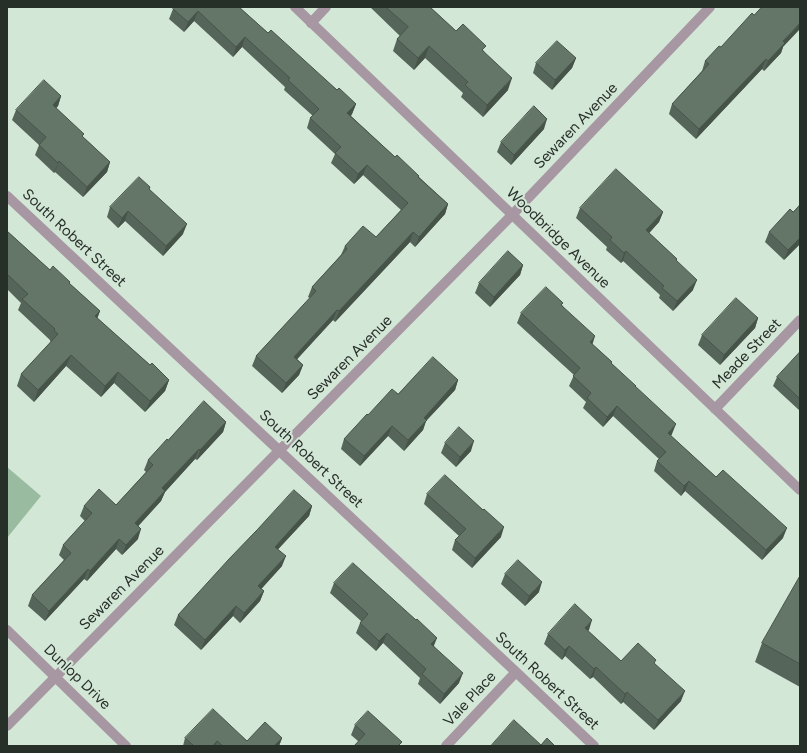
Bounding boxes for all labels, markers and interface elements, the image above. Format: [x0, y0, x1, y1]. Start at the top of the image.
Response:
street label: Sewaren Avenue [530, 79, 622, 173]
street label: Woodbridge Avenue [502, 184, 614, 292]
street label: South Robert Street [18, 185, 130, 291]
street label: Sewaren Avenue [304, 312, 396, 404]
street label: Meade Street [709, 315, 785, 393]
street label: South Robert Street [255, 406, 367, 512]
street label: Sewaren Avenue [76, 542, 168, 634]
street label: South Robert Street [491, 628, 603, 734]
street label: Dunlop Drive [40, 641, 114, 713]
street label: Vale Place [440, 668, 500, 730]

